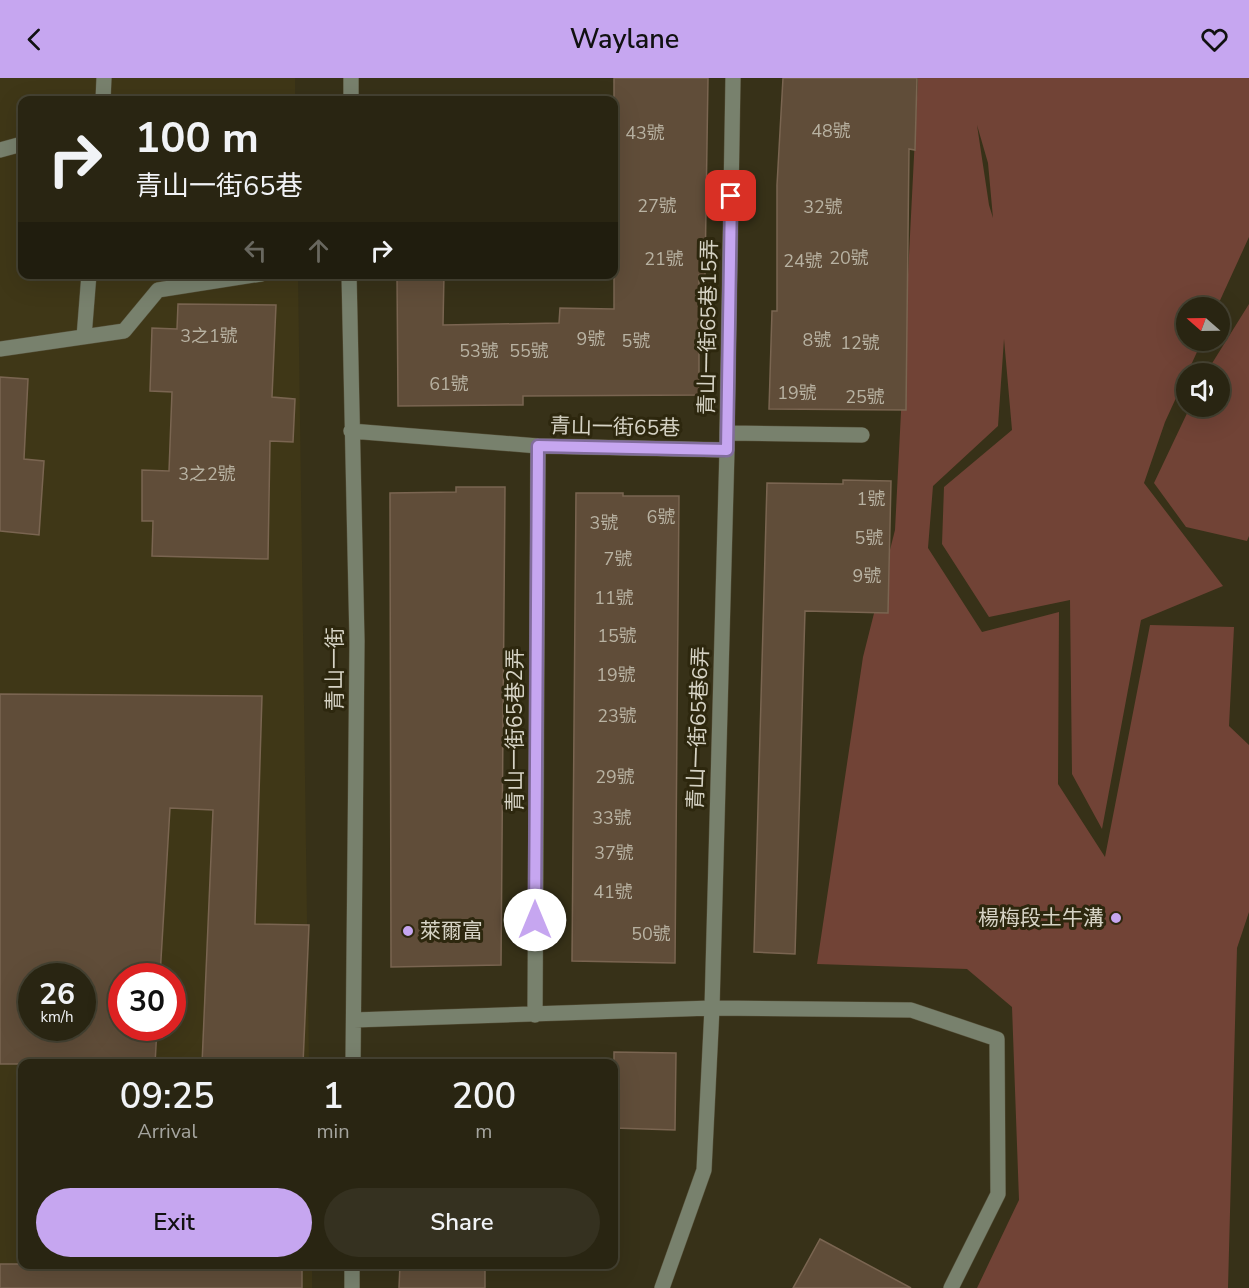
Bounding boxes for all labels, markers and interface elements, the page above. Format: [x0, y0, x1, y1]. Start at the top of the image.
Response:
text: Waylane [570, 21, 679, 58]
icon: back [18, 23, 51, 56]
icon: heart [1198, 23, 1231, 56]
text: 100 m [135, 110, 259, 167]
house number: 48號 [811, 119, 851, 143]
icon: right [36, 120, 114, 198]
house number: 43號 [625, 121, 665, 145]
text: 青山一街65巷 [135, 168, 302, 205]
pin [705, 170, 756, 221]
icon: arrive [714, 179, 747, 212]
house number: 27號 [637, 194, 677, 218]
house number: 32號 [803, 195, 843, 219]
icon: left [239, 234, 272, 267]
icon: ahead [302, 234, 335, 267]
icon: right [365, 234, 398, 267]
street label: 青山一街65巷15弄 [692, 239, 724, 415]
house number: 20號 [829, 246, 869, 270]
house number: 21號 [644, 247, 684, 271]
house number: 24號 [783, 249, 823, 273]
north arrow [1176, 297, 1230, 351]
map controls [1176, 297, 1230, 417]
house number: 3之1號 [180, 324, 238, 348]
house number: 9號 [577, 327, 605, 351]
house number: 8號 [803, 328, 831, 352]
house number: 5號 [622, 329, 650, 353]
house number: 12號 [840, 331, 880, 355]
house number: 53號 [459, 339, 499, 363]
house number: 55號 [509, 339, 549, 363]
button: sound [1176, 363, 1230, 417]
house number: 61號 [429, 372, 469, 396]
house number: 19號 [777, 381, 817, 405]
house number: 25號 [845, 385, 885, 409]
street label: 青山一街65巷 [550, 412, 680, 442]
house number: 3之2號 [178, 462, 236, 486]
house number: 1號 [857, 487, 885, 511]
house number: 6號 [647, 505, 675, 529]
house number: 3號 [590, 511, 618, 535]
house number: 5號 [855, 526, 883, 550]
house number: 7號 [604, 547, 632, 571]
house number: 9號 [853, 564, 881, 588]
house number: 11號 [594, 586, 634, 610]
house number: 15號 [597, 624, 637, 648]
street label: 青山一街 [321, 627, 349, 711]
street label: 青山一街65巷6弄 [681, 646, 715, 810]
street label: 青山一街65巷2弄 [501, 648, 529, 812]
house number: 19號 [596, 663, 636, 687]
house number: 23號 [597, 704, 637, 728]
house number: 29號 [595, 765, 635, 789]
house number: 33號 [592, 806, 632, 830]
house number: 37號 [594, 841, 634, 865]
house number: 41號 [593, 880, 633, 904]
position arrow [503, 888, 567, 952]
place label: 楊梅段土牛溝 [978, 904, 1104, 932]
marker: 楊梅段土牛溝 [1109, 911, 1123, 925]
place label: 萊爾富 [420, 917, 483, 945]
house number: 50號 [631, 922, 671, 946]
marker: 萊爾富 [401, 924, 415, 938]
speed limit sign: 30 [108, 963, 186, 1041]
text: 26 [39, 974, 75, 1015]
text: km/h [40, 1007, 74, 1027]
text: 09:25 [120, 1072, 215, 1121]
text: 1 [322, 1072, 344, 1121]
text: 200 [451, 1072, 516, 1121]
text: Arrival [137, 1118, 197, 1145]
text: min [317, 1118, 350, 1145]
text: m [475, 1118, 492, 1145]
button: Exit [36, 1188, 312, 1257]
button: Share [324, 1188, 600, 1257]

